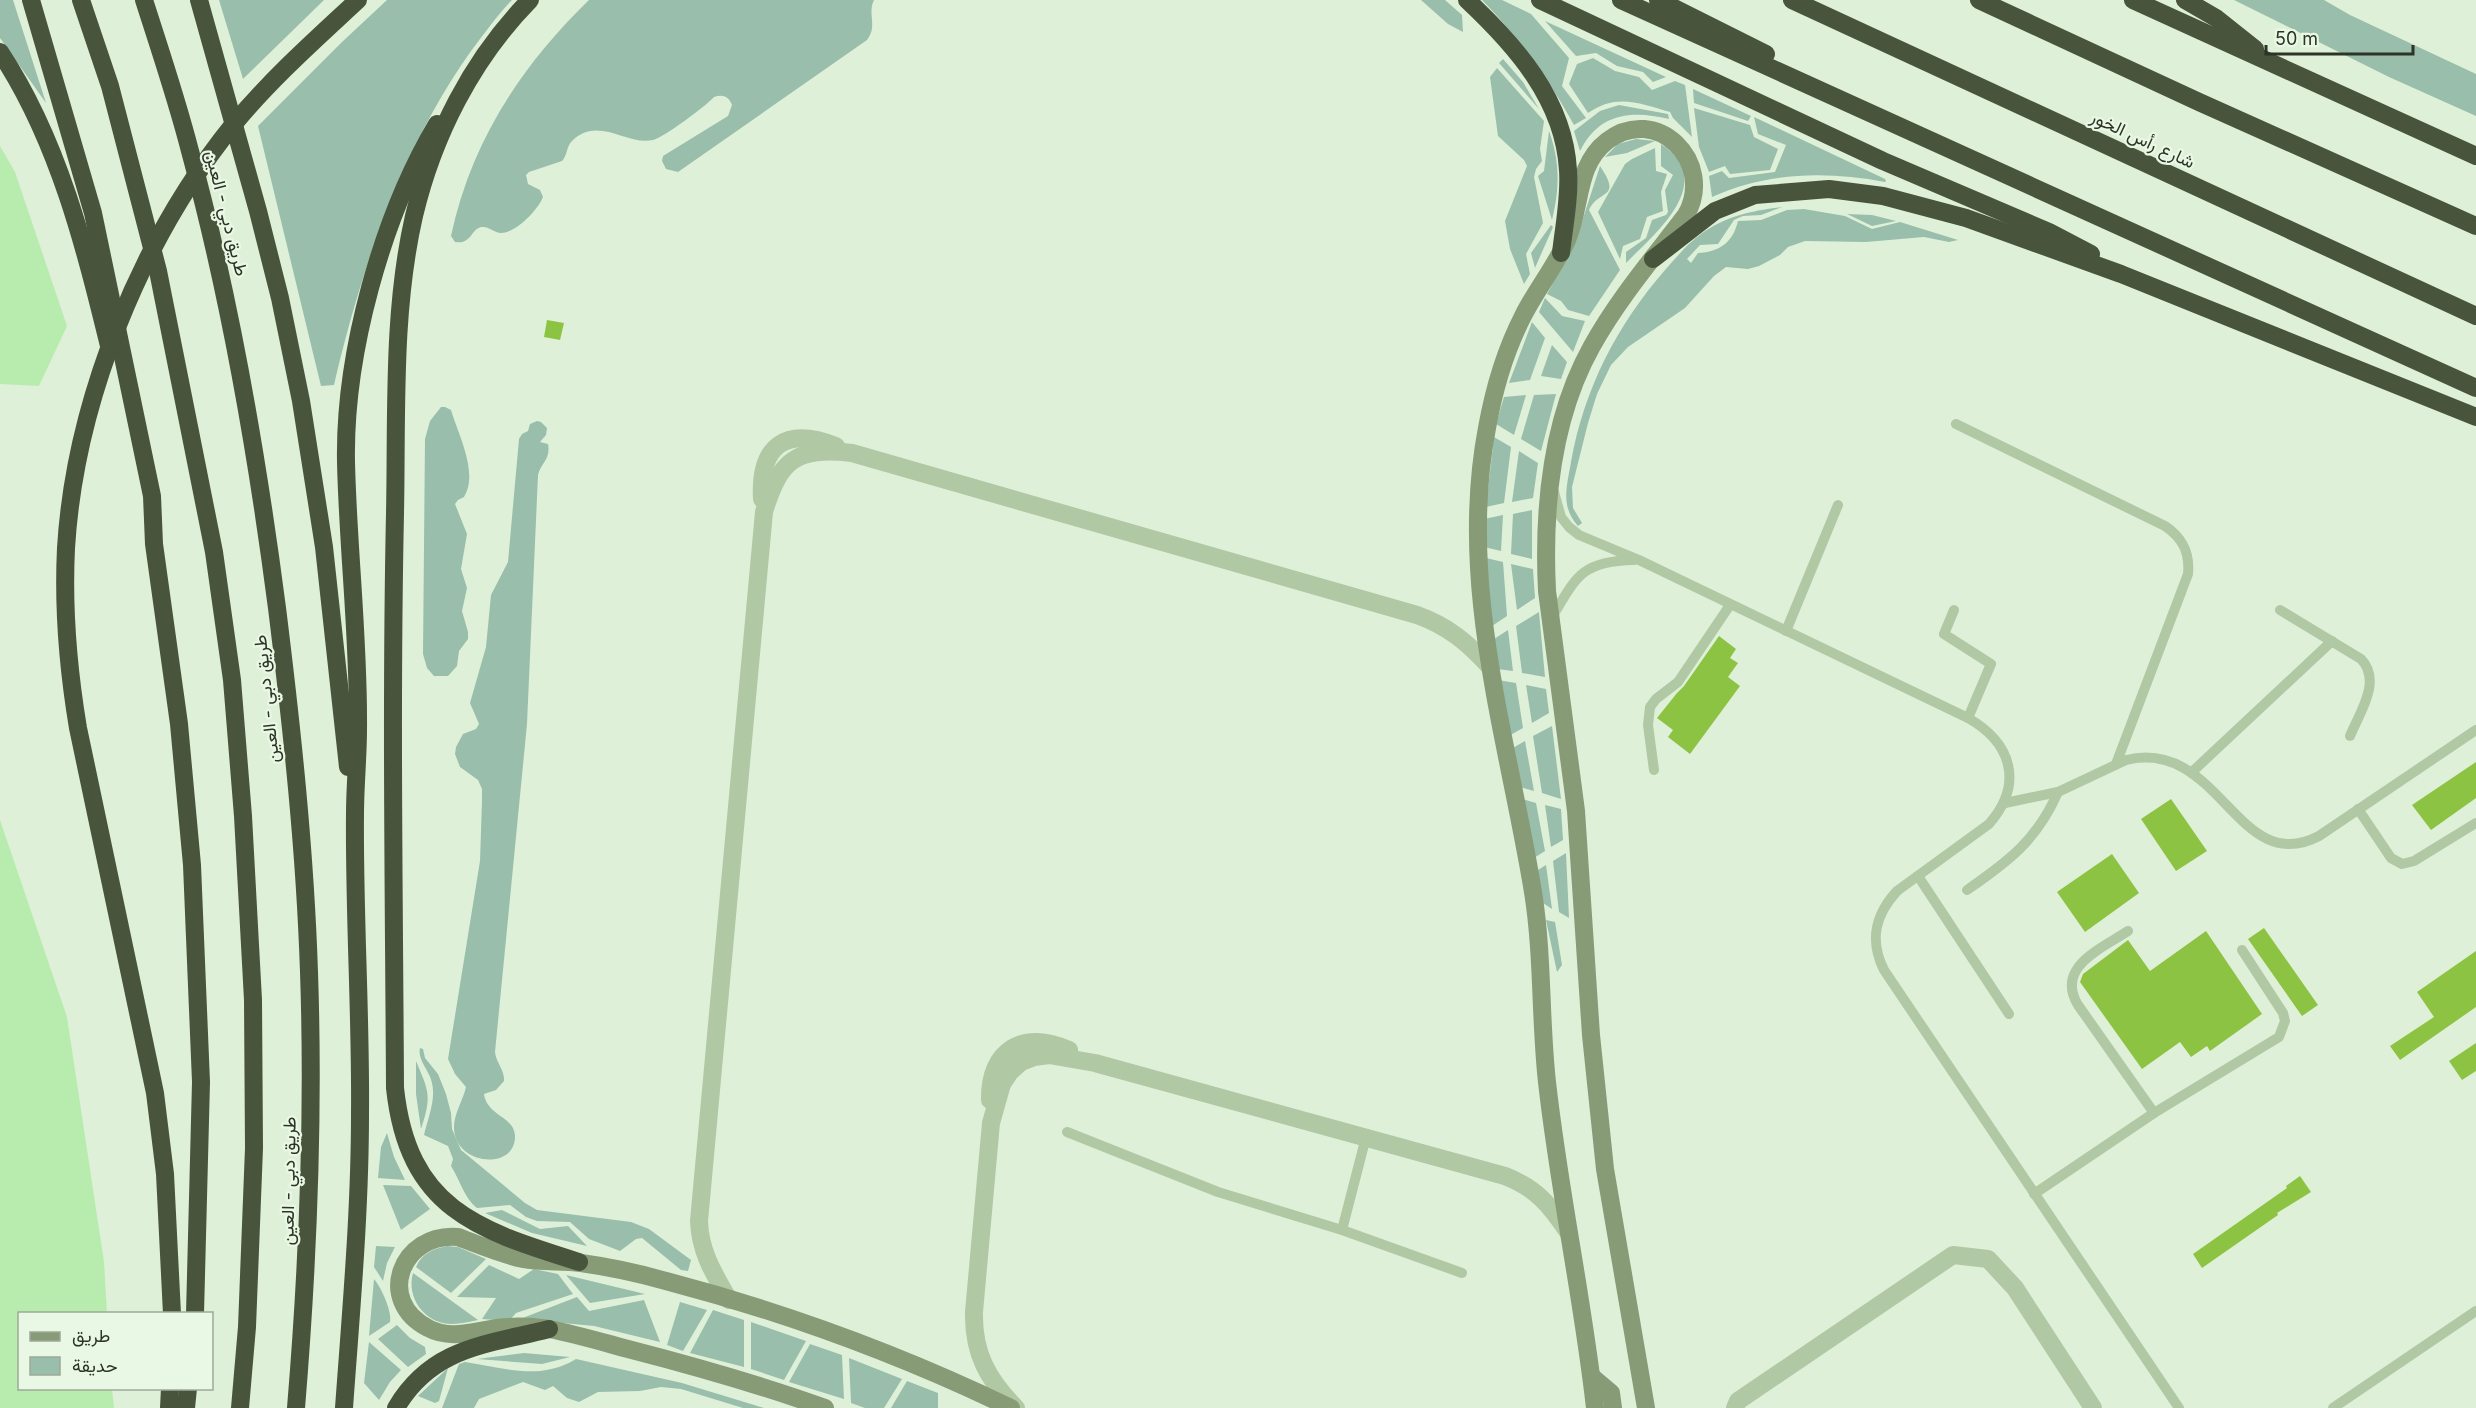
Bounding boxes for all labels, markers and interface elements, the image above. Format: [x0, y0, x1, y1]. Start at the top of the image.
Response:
scale bar [2266, 18, 2413, 56]
text: 50 m [2275, 28, 2318, 49]
street label: شارع رأس الخور [2086, 105, 2198, 174]
street label: طريق دبي - العين [196, 148, 253, 279]
street label: طريق دبي - العين [249, 633, 288, 764]
street label: طريق دبي - العين [276, 1116, 305, 1246]
legend [18, 1312, 213, 1390]
text: طريق [72, 1325, 110, 1347]
text: حديقة [72, 1355, 118, 1376]

